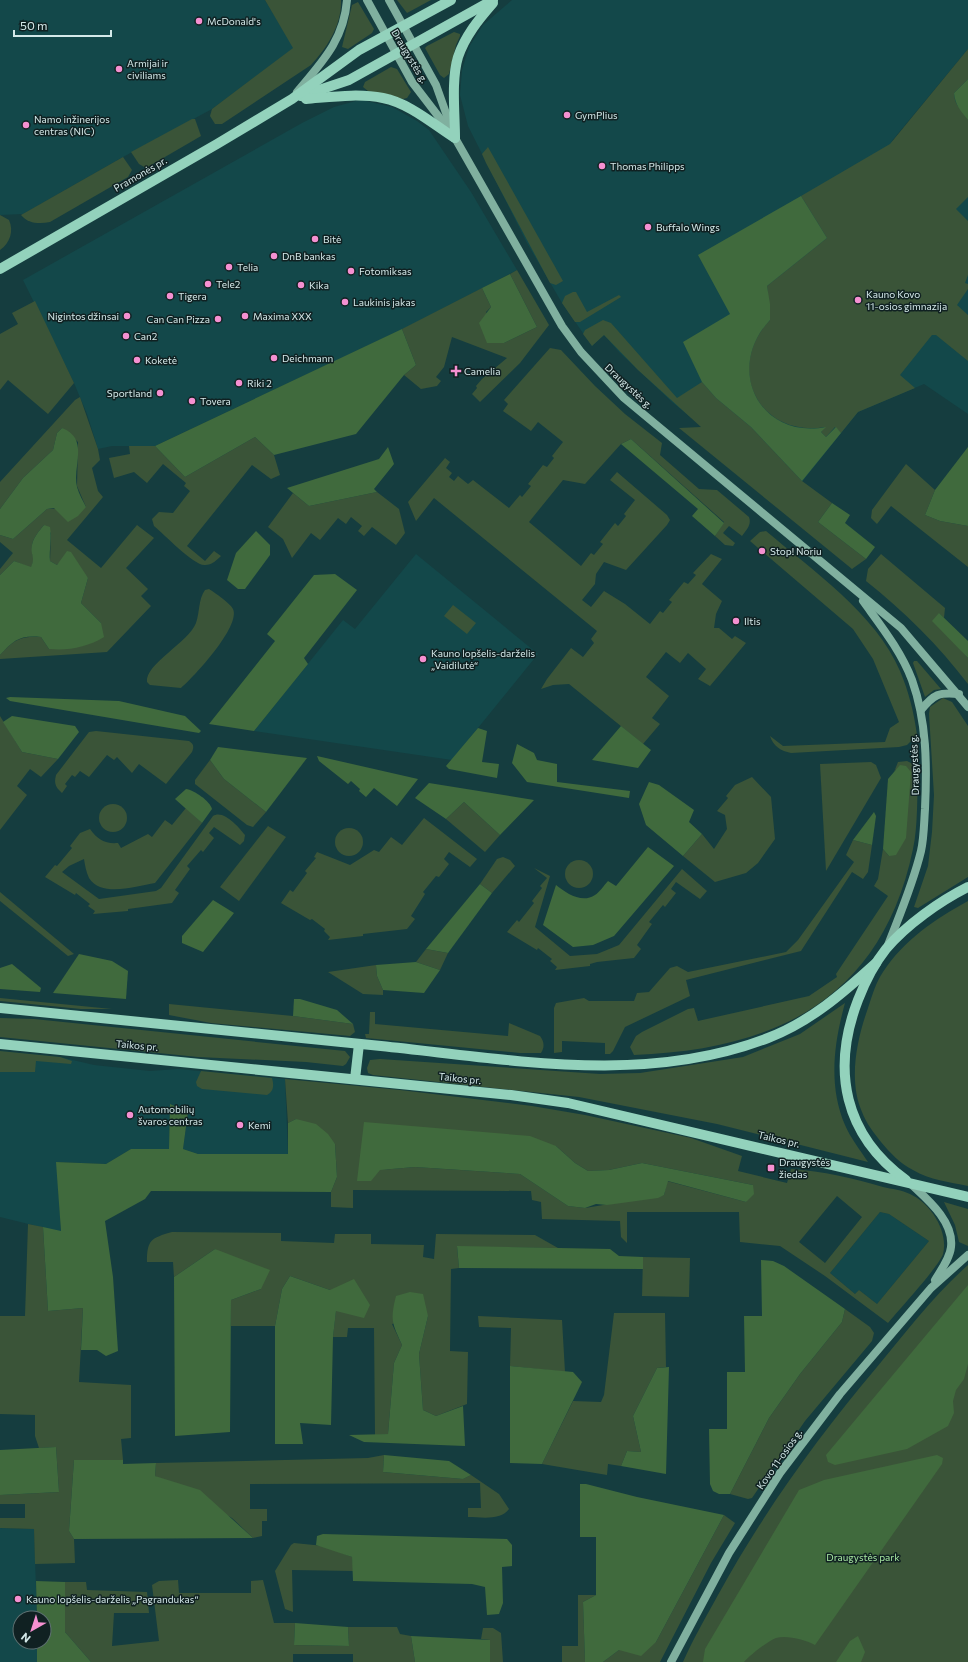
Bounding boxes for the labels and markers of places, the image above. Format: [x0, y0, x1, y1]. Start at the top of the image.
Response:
place label: McDonald's [207, 15, 261, 27]
marker: McDonald's [194, 16, 204, 26]
place label: Armijai ir civiliams [127, 57, 168, 81]
marker: Armijai ir civiliams [114, 64, 124, 74]
place label: GymPlius [575, 109, 618, 121]
marker: GymPlius [562, 110, 572, 120]
place label: Namo inžinerijos centras (NIC) [34, 113, 110, 137]
marker: Namo inžinerijos centras (NIC) [21, 120, 31, 130]
place label: Thomas Philipps [610, 160, 685, 172]
marker: Thomas Philipps [597, 161, 607, 171]
place label: Buffalo Wings [656, 221, 720, 233]
marker: Buffalo Wings [643, 222, 653, 232]
place label: Bitė [323, 233, 341, 245]
marker: Bitė [310, 234, 320, 244]
place label: DnB bankas [282, 250, 336, 262]
marker: DnB bankas [269, 251, 279, 261]
place label: Telia [237, 261, 258, 273]
marker: Telia [224, 262, 234, 272]
place label: Fotomiksas [359, 265, 412, 277]
marker: Fotomiksas [346, 266, 356, 276]
place label: Tele2 [216, 278, 241, 290]
marker: Tele2 [203, 279, 213, 289]
place label: Kika [309, 279, 329, 291]
marker: Kika [296, 280, 306, 290]
place label: Kauno Kovo 11-osios gimnazija [866, 288, 947, 312]
place label: Tigera [178, 290, 207, 302]
marker: Tigera [165, 291, 175, 301]
marker: Kauno Kovo 11-osios gimnazija [853, 295, 863, 305]
place label: Laukinis jakas [353, 296, 416, 308]
marker: Laukinis jakas [340, 297, 350, 307]
place label: Nigintos džinsai [47, 310, 119, 322]
place label: Maxima XXX [253, 310, 312, 322]
marker: Nigintos džinsai [122, 311, 132, 321]
marker: Maxima XXX [240, 311, 250, 321]
place label: Can Can Pizza [147, 313, 210, 325]
marker: Can Can Pizza [213, 314, 223, 324]
place label: Can2 [134, 330, 158, 342]
marker: Can2 [121, 331, 131, 341]
place label: Deichmann [282, 352, 333, 364]
marker: Deichmann [269, 353, 279, 363]
place label: Koketė [145, 354, 177, 366]
marker: Koketė [132, 355, 142, 365]
place label: Camelia [464, 365, 500, 377]
marker: Camelia [451, 366, 461, 376]
place label: Riki 2 [247, 377, 272, 389]
marker: Riki 2 [234, 378, 244, 388]
place label: Sportland [107, 387, 152, 399]
marker: Sportland [155, 388, 165, 398]
place label: Tovera [200, 395, 231, 407]
marker: Tovera [187, 396, 197, 406]
place label: Stop! Noriu [770, 545, 822, 557]
marker: Stop! Noriu [757, 546, 767, 556]
place label: Iltis [744, 615, 761, 627]
marker: Iltis [731, 616, 741, 626]
place label: Kauno lopšelis-darželis „Vaidilutė“ [431, 647, 536, 671]
marker: Kauno lopšelis-darželis „Vaidilutė“ [418, 654, 428, 664]
place label: Automobilių švaros centras [138, 1103, 203, 1127]
marker: Automobilių švaros centras [125, 1110, 135, 1120]
place label: Kemi [248, 1119, 271, 1131]
marker: Kemi [235, 1120, 245, 1130]
place label: Draugystės žiedas [779, 1156, 830, 1180]
marker: Draugystės žiedas [766, 1163, 776, 1173]
place label: Kauno lopšelis-darželis „Pagrandukas“ [26, 1593, 198, 1605]
marker: Kauno lopšelis-darželis „Pagrandukas“ [13, 1594, 23, 1604]

